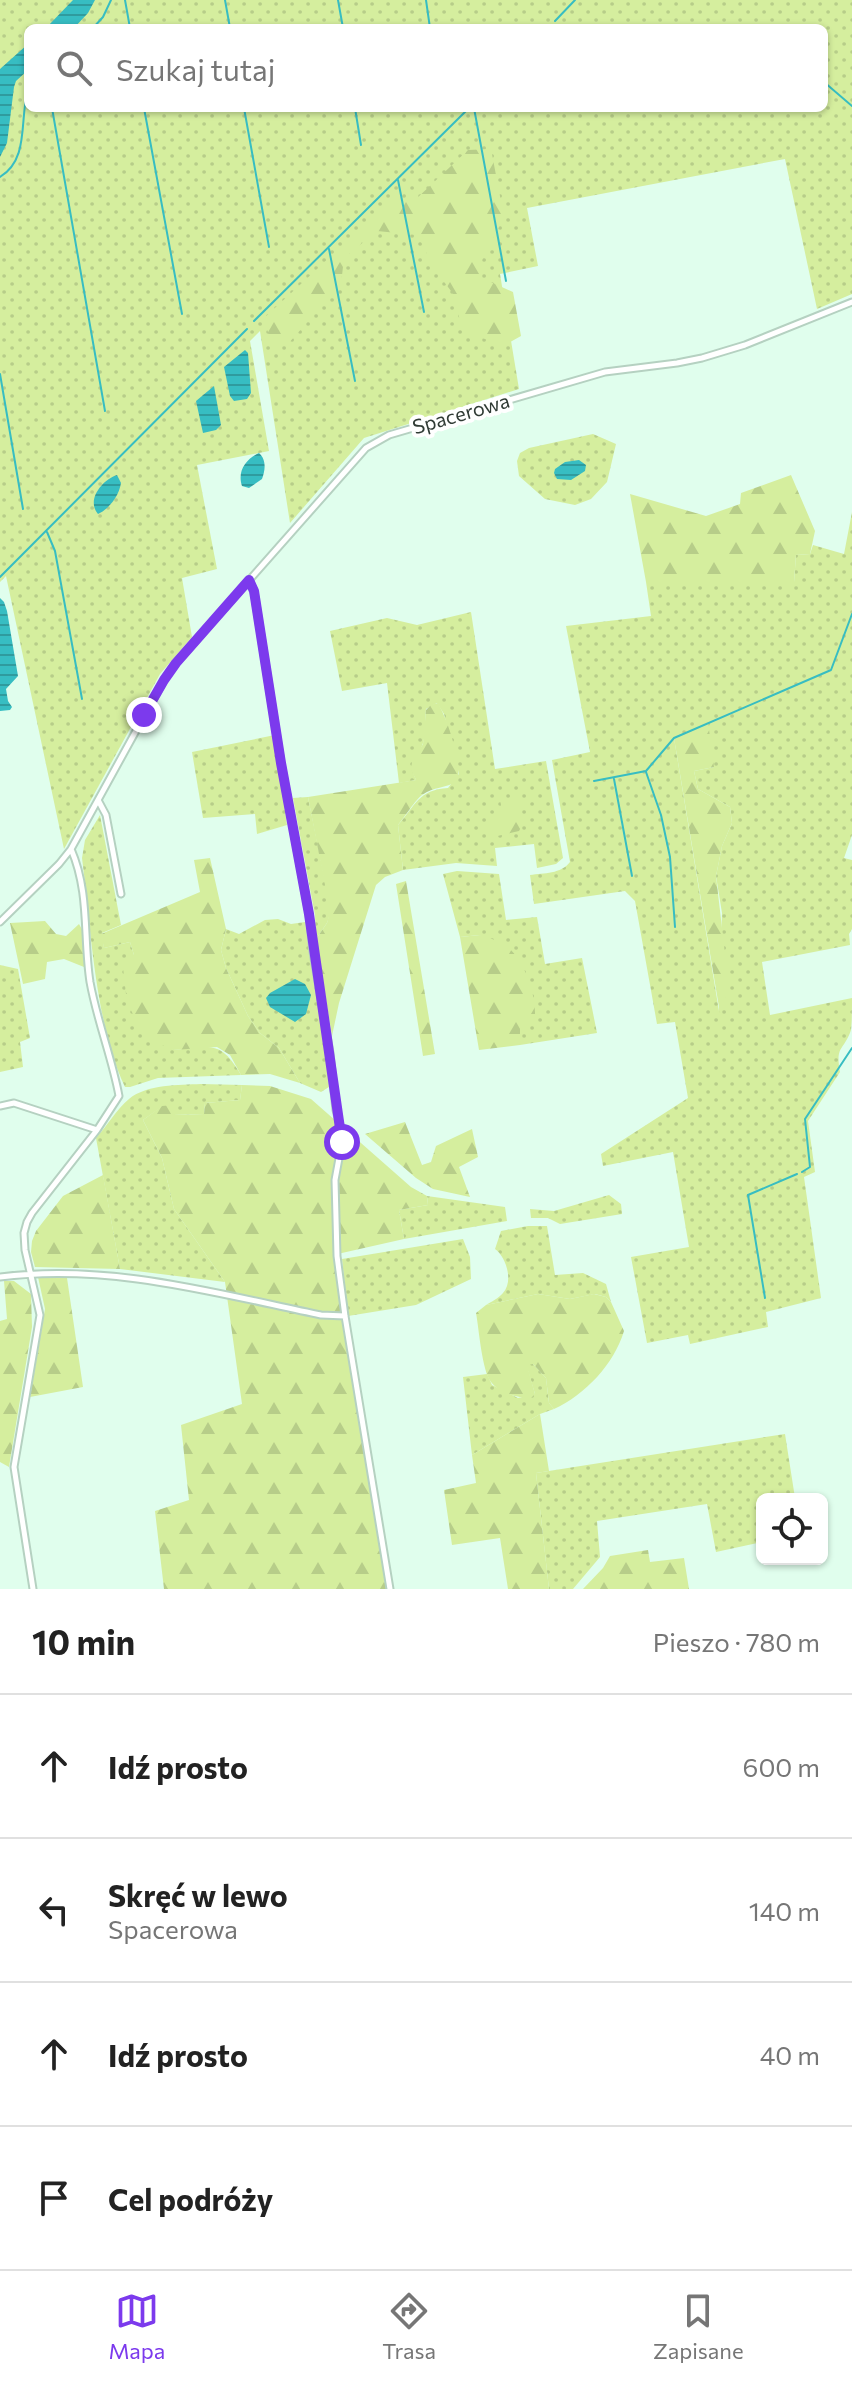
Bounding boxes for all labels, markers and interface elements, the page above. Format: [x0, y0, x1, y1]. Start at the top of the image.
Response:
search box [24, 24, 828, 112]
icon: search [52, 46, 96, 90]
text: Szukaj tutaj [116, 50, 275, 87]
street label: Spacerowa [409, 388, 512, 438]
route end [126, 697, 162, 733]
route start [324, 1124, 360, 1160]
map controls [756, 1493, 828, 1565]
button: locate [756, 1493, 828, 1565]
text: 10 min [32, 1620, 135, 1662]
text: Pieszo · 780 m [653, 1626, 820, 1657]
icon: ahead [32, 1744, 76, 1788]
text: Idź prosto [108, 1748, 248, 1785]
text: 600 m [743, 1751, 820, 1782]
text: Skręć w lewo [108, 1876, 288, 1913]
icon: left [32, 1888, 76, 1932]
text: 140 m [749, 1895, 820, 1926]
text: Spacerowa [108, 1913, 238, 1944]
icon: ahead [32, 2032, 76, 2076]
text: Idź prosto [108, 2036, 248, 2073]
text: 40 m [760, 2039, 820, 2070]
icon: arrive [32, 2176, 76, 2220]
text: Cel podróży [108, 2180, 273, 2217]
tab: Mapa [108, 2289, 165, 2364]
tab: Trasa [382, 2289, 436, 2364]
tab: Zapisane [653, 2289, 744, 2364]

